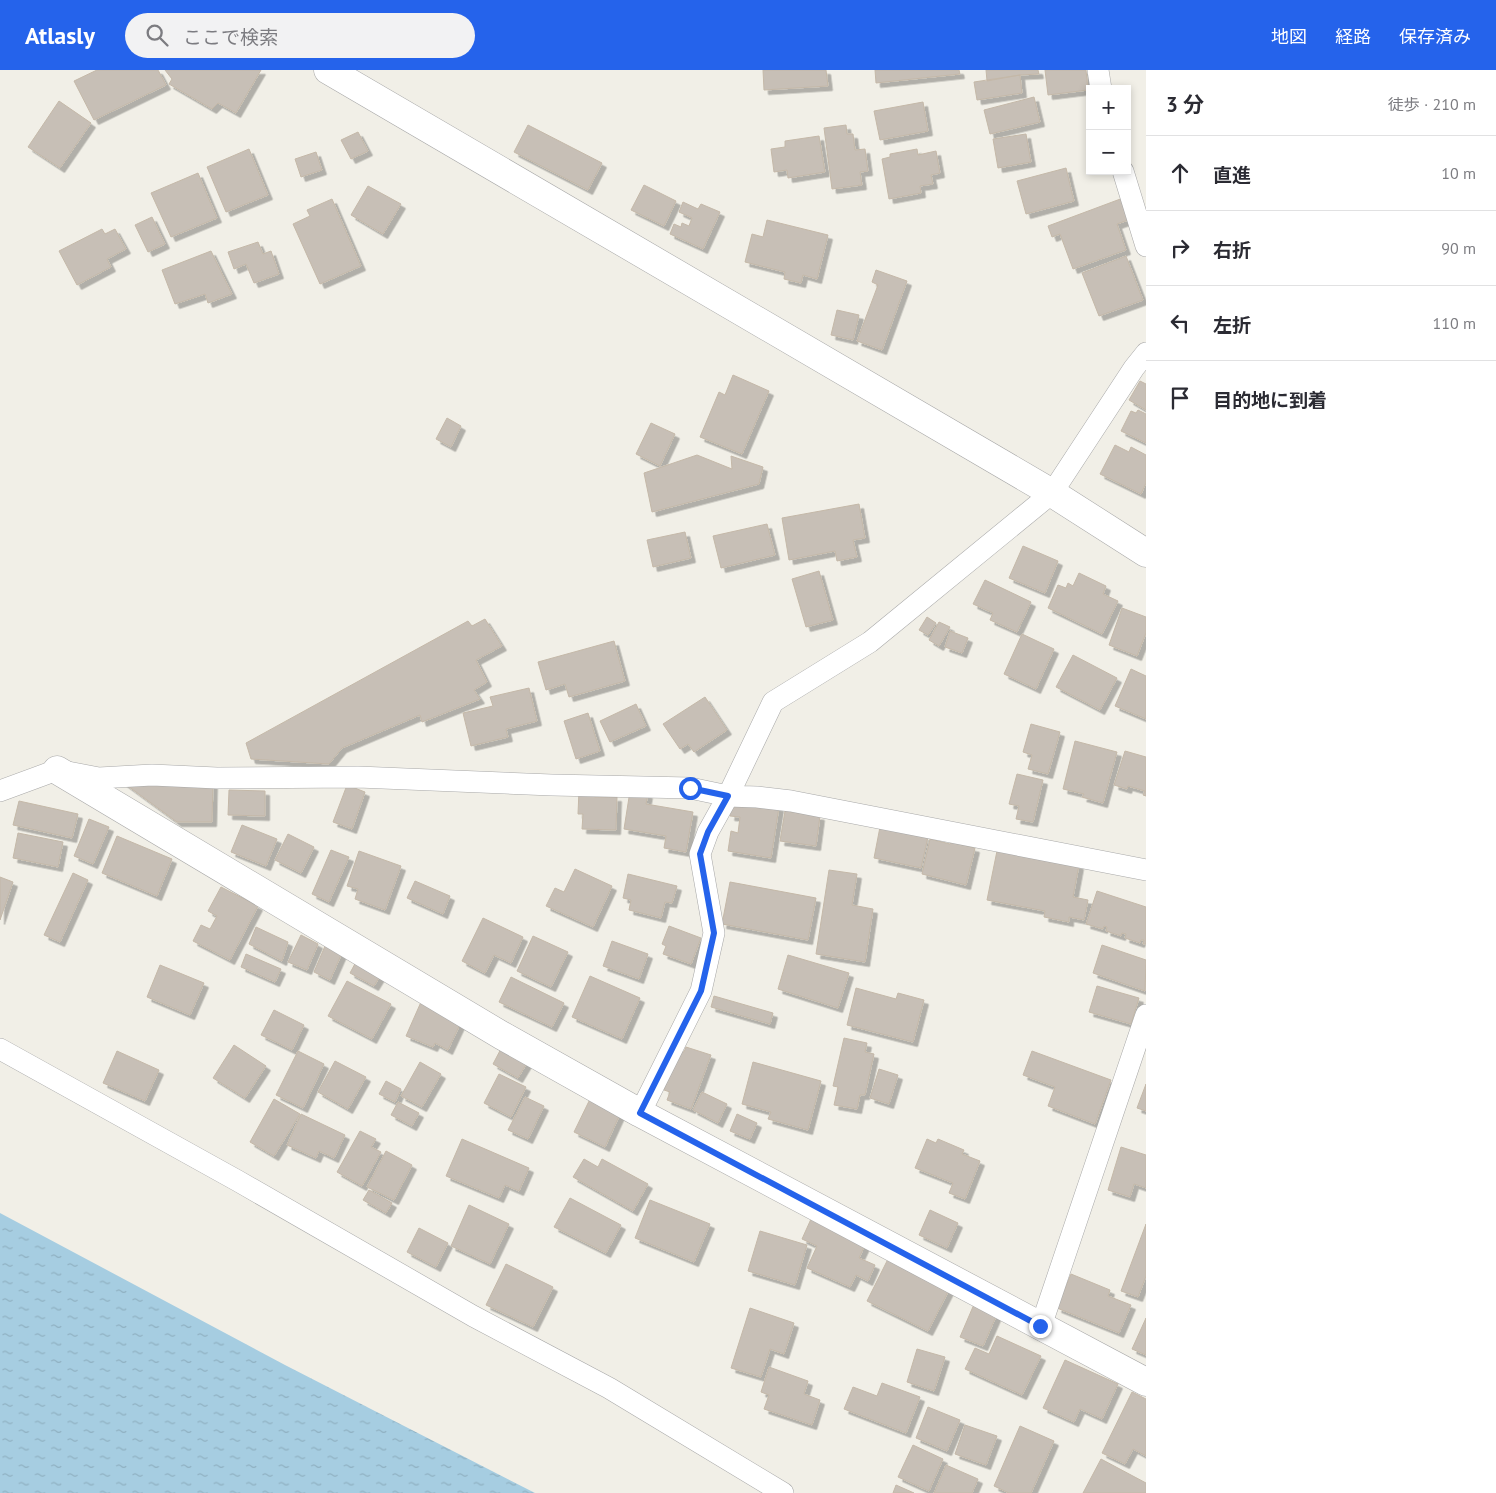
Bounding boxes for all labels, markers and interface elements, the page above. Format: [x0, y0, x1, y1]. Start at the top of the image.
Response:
search box [125, 13, 475, 58]
text: Atlasly [25, 20, 95, 51]
icon: search [143, 21, 171, 49]
text: ここで検索 [183, 25, 278, 49]
text: 地図 [1271, 25, 1307, 48]
text: 経路 [1335, 25, 1371, 48]
text: 保存済み [1399, 25, 1471, 48]
map controls [1086, 85, 1131, 175]
button: + [1086, 85, 1131, 130]
text: 3 分 [1166, 91, 1204, 118]
text: 徒歩 · 210 m [1388, 94, 1476, 114]
button: − [1086, 130, 1131, 175]
icon: ahead [1166, 159, 1194, 187]
text: 直進 [1213, 163, 1251, 187]
text: 10 m [1441, 163, 1476, 183]
icon: right [1166, 234, 1194, 262]
text: 右折 [1213, 238, 1251, 262]
text: 90 m [1441, 238, 1476, 258]
icon: left [1166, 309, 1194, 337]
text: 左折 [1213, 313, 1251, 337]
text: 110 m [1433, 313, 1476, 333]
icon: arrive [1166, 384, 1194, 412]
text: 目的地に到着 [1213, 388, 1327, 412]
route start [679, 777, 702, 800]
route end [1029, 1315, 1052, 1338]

